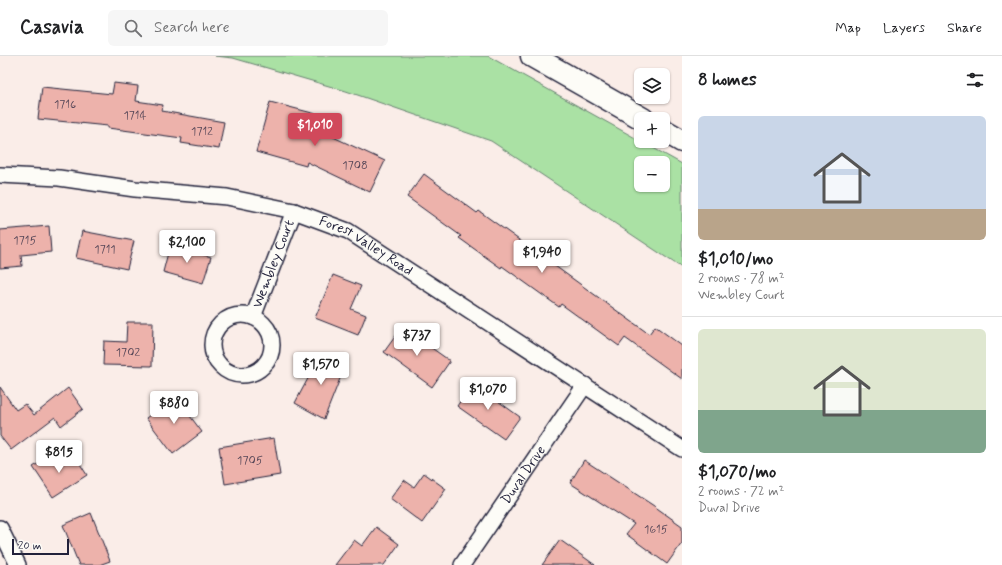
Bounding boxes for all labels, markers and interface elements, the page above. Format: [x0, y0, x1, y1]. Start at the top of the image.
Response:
search box [108, 10, 388, 46]
text: Casavia [20, 15, 84, 40]
icon: search [122, 17, 144, 39]
text: Search here [154, 18, 229, 38]
text: Map [835, 19, 861, 37]
text: Layers [883, 19, 925, 37]
text: Share [947, 19, 982, 37]
map controls [634, 68, 670, 192]
button: layers [634, 68, 670, 104]
text: 8 homes [698, 69, 757, 91]
icon: filters [964, 69, 986, 91]
house number: 1716 [54, 97, 76, 113]
house number: 1714 [123, 108, 147, 124]
button: + [634, 112, 670, 148]
pin: $1,010 [282, 113, 348, 147]
text: $1,010 [297, 117, 333, 134]
house number: 1712 [191, 124, 213, 140]
icon: home [806, 142, 878, 214]
button: − [634, 156, 670, 192]
house number: 1708 [342, 158, 368, 174]
street label: Forest Valley Road [317, 212, 416, 280]
street label: Wembley Court [248, 217, 299, 311]
pin: $2,100 [154, 230, 220, 264]
house number: 1715 [13, 233, 37, 249]
text: $2,100 [168, 234, 206, 251]
pin: $1,940 [509, 240, 575, 274]
house number: 1711 [94, 242, 116, 258]
text: $1,940 [523, 244, 561, 261]
text: $1,010/mo [698, 248, 773, 270]
text: 2 rooms · 78 m² [698, 270, 785, 287]
text: Wembley Court [698, 287, 785, 304]
pin: $737 [393, 323, 441, 357]
text: $737 [403, 327, 431, 344]
house number: 1702 [116, 345, 140, 361]
pin: $1,570 [288, 352, 354, 386]
icon: home [806, 355, 878, 427]
text: $1,570 [302, 356, 340, 373]
pin: $1,070 [455, 377, 521, 411]
text: $1,070 [469, 381, 507, 398]
pin: $880 [150, 391, 198, 425]
text: $880 [159, 395, 189, 412]
pin: $815 [35, 440, 83, 474]
street label: Duval Drive [497, 442, 550, 508]
text: $815 [45, 444, 73, 461]
house number: 1705 [237, 453, 263, 469]
text: $1,070/mo [698, 461, 776, 483]
text: 2 rooms · 72 m² [698, 483, 784, 500]
text: Duval Drive [698, 500, 760, 517]
house number: 1615 [644, 522, 668, 538]
scale bar [12, 537, 69, 556]
text: 20 m [18, 539, 41, 553]

